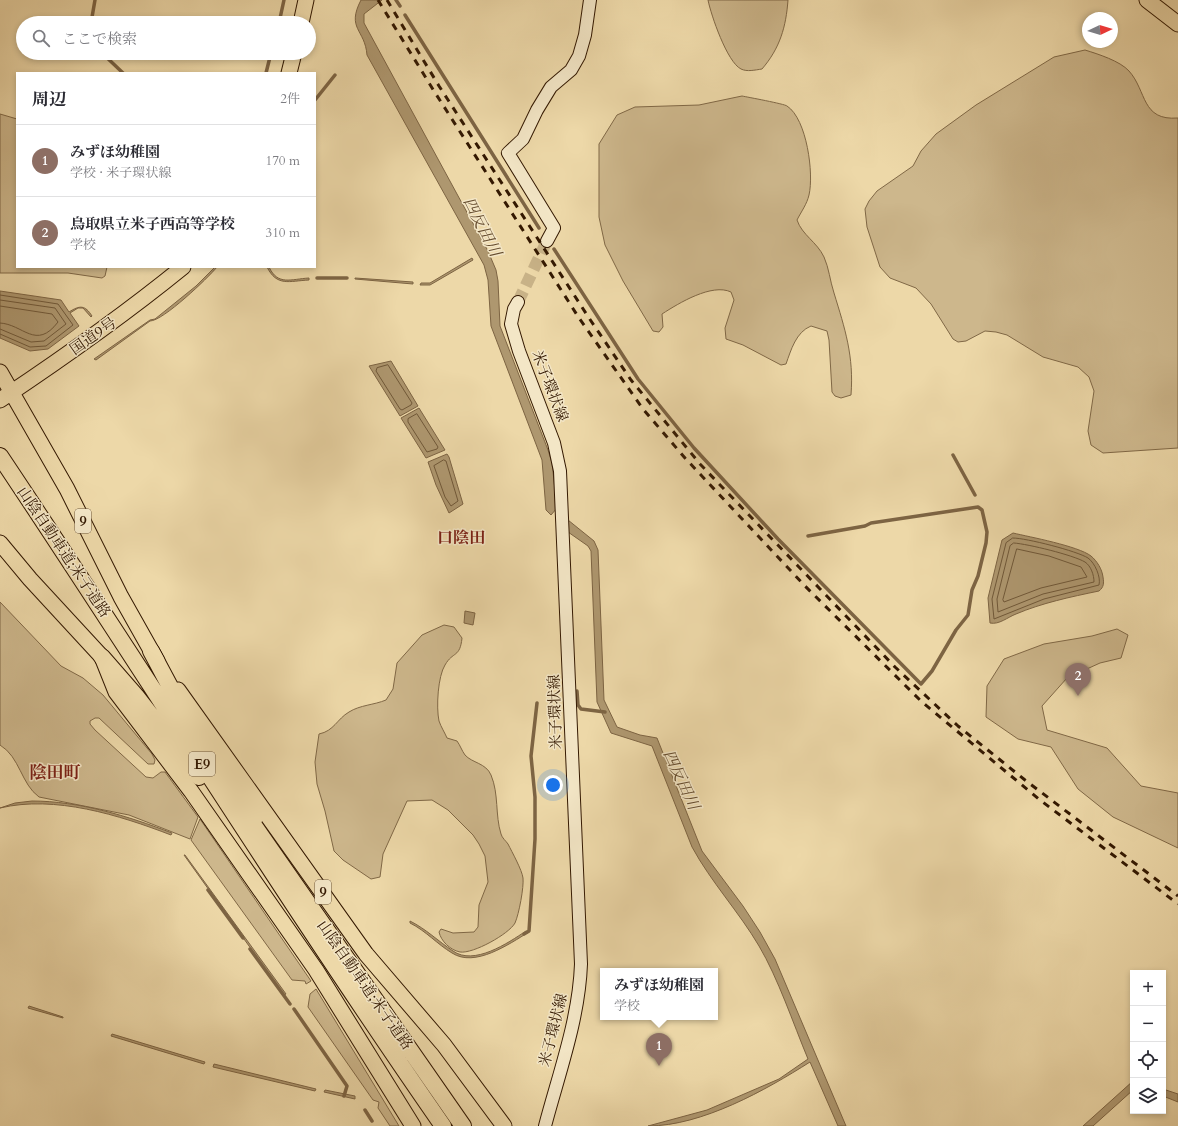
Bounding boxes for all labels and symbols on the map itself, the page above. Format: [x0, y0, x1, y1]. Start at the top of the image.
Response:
north arrow [1082, 12, 1118, 48]
water label: 四反田川 [458, 193, 507, 262]
street label: 国道9号 [66, 313, 120, 359]
street label: 米子環状線 [527, 347, 573, 425]
street label: 山陰自動車道;米子道路 [13, 483, 115, 621]
road number: 9 [75, 509, 91, 533]
district label: 口陰田 [437, 527, 485, 549]
pin: 2 [1065, 663, 1091, 696]
street label: 米子環状線 [544, 674, 566, 750]
water label: 四反田川 [658, 746, 705, 815]
road number: E9 [189, 752, 215, 776]
district label: 陰田町 [30, 761, 81, 784]
your location [543, 775, 563, 795]
road number: 9 [315, 880, 331, 904]
street label: 山陰自動車道;米子道路 [313, 916, 417, 1054]
street label: 米子環状線 [534, 991, 572, 1069]
pin: 1 [646, 1033, 672, 1066]

